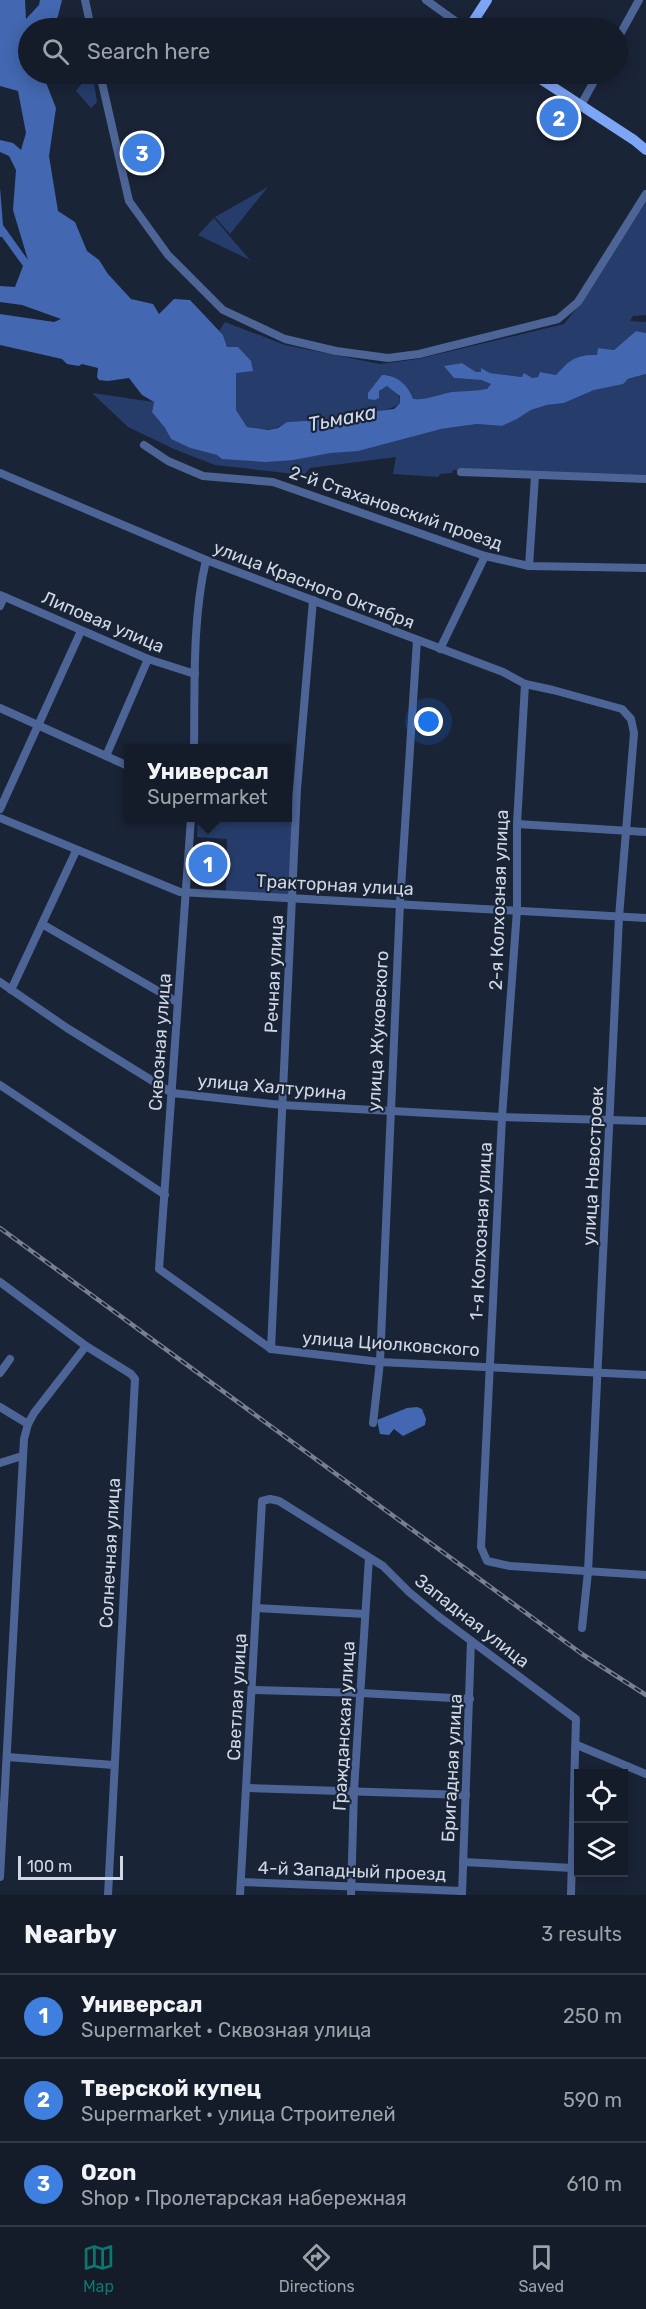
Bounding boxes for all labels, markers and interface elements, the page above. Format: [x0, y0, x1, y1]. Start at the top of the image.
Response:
search box [18, 18, 628, 84]
icon: search [39, 35, 72, 68]
text: Search here [87, 38, 210, 65]
pin: 2 [540, 96, 578, 140]
pin: 3 [122, 130, 162, 176]
water label: Тьмака [306, 400, 378, 436]
street label: 2-й Стахановский проезд [286, 461, 506, 555]
street label: улица Красного Октября [210, 536, 418, 634]
street label: Липовая улица [39, 586, 167, 658]
your location [414, 707, 443, 736]
popup [124, 744, 292, 822]
text: Универсал [147, 758, 269, 785]
text: Supermarket [147, 785, 268, 809]
street label: 2-я Колхозная улица [485, 809, 513, 991]
pin: 1 [188, 842, 228, 886]
street label: Тракторная улица [256, 870, 414, 900]
street label: Речная улица [260, 914, 288, 1034]
street label: улица Жуковского [363, 950, 393, 1112]
street label: Сквозная улица [144, 972, 176, 1112]
street label: улица Халтурина [197, 1070, 347, 1104]
street label: улица Новостроек [578, 1085, 608, 1246]
street label: 1-я Колхозная улица [465, 1141, 497, 1321]
street label: улица Циолковского [301, 1327, 481, 1361]
street label: Солнечная улица [95, 1477, 125, 1629]
street label: Западная улица [410, 1569, 534, 1673]
street label: Светлая улица [223, 1633, 251, 1761]
street label: Гражданская улица [329, 1640, 359, 1812]
street label: Бригадная улица [437, 1693, 467, 1843]
map controls [574, 1769, 628, 1877]
button: locate [574, 1769, 628, 1823]
button: layers [574, 1823, 628, 1877]
scale bar [18, 1853, 123, 1880]
text: 100 m [27, 1857, 72, 1876]
street label: 4-й Западный проезд [257, 1857, 447, 1885]
text: Nearby [24, 1919, 117, 1950]
text: 3 results [541, 1922, 622, 1946]
text: Универсал [81, 1991, 202, 2018]
text: 1 [39, 2004, 48, 2028]
text: 250 m [563, 2004, 622, 2028]
text: Supermarket · Сквозная улица [81, 2018, 371, 2042]
text: Тверской купец [81, 2075, 261, 2102]
text: 2 [37, 2088, 50, 2112]
text: 590 m [563, 2088, 622, 2112]
text: Supermarket · улица Строителей [81, 2102, 396, 2126]
text: Ozon [81, 2159, 136, 2186]
text: 3 [37, 2172, 50, 2196]
text: 610 m [566, 2172, 622, 2196]
text: Shop · Пролетарская набережная [81, 2186, 407, 2210]
tab: Map [82, 2241, 115, 2296]
tab: Directions [279, 2241, 355, 2296]
tab: Saved [518, 2241, 564, 2296]

